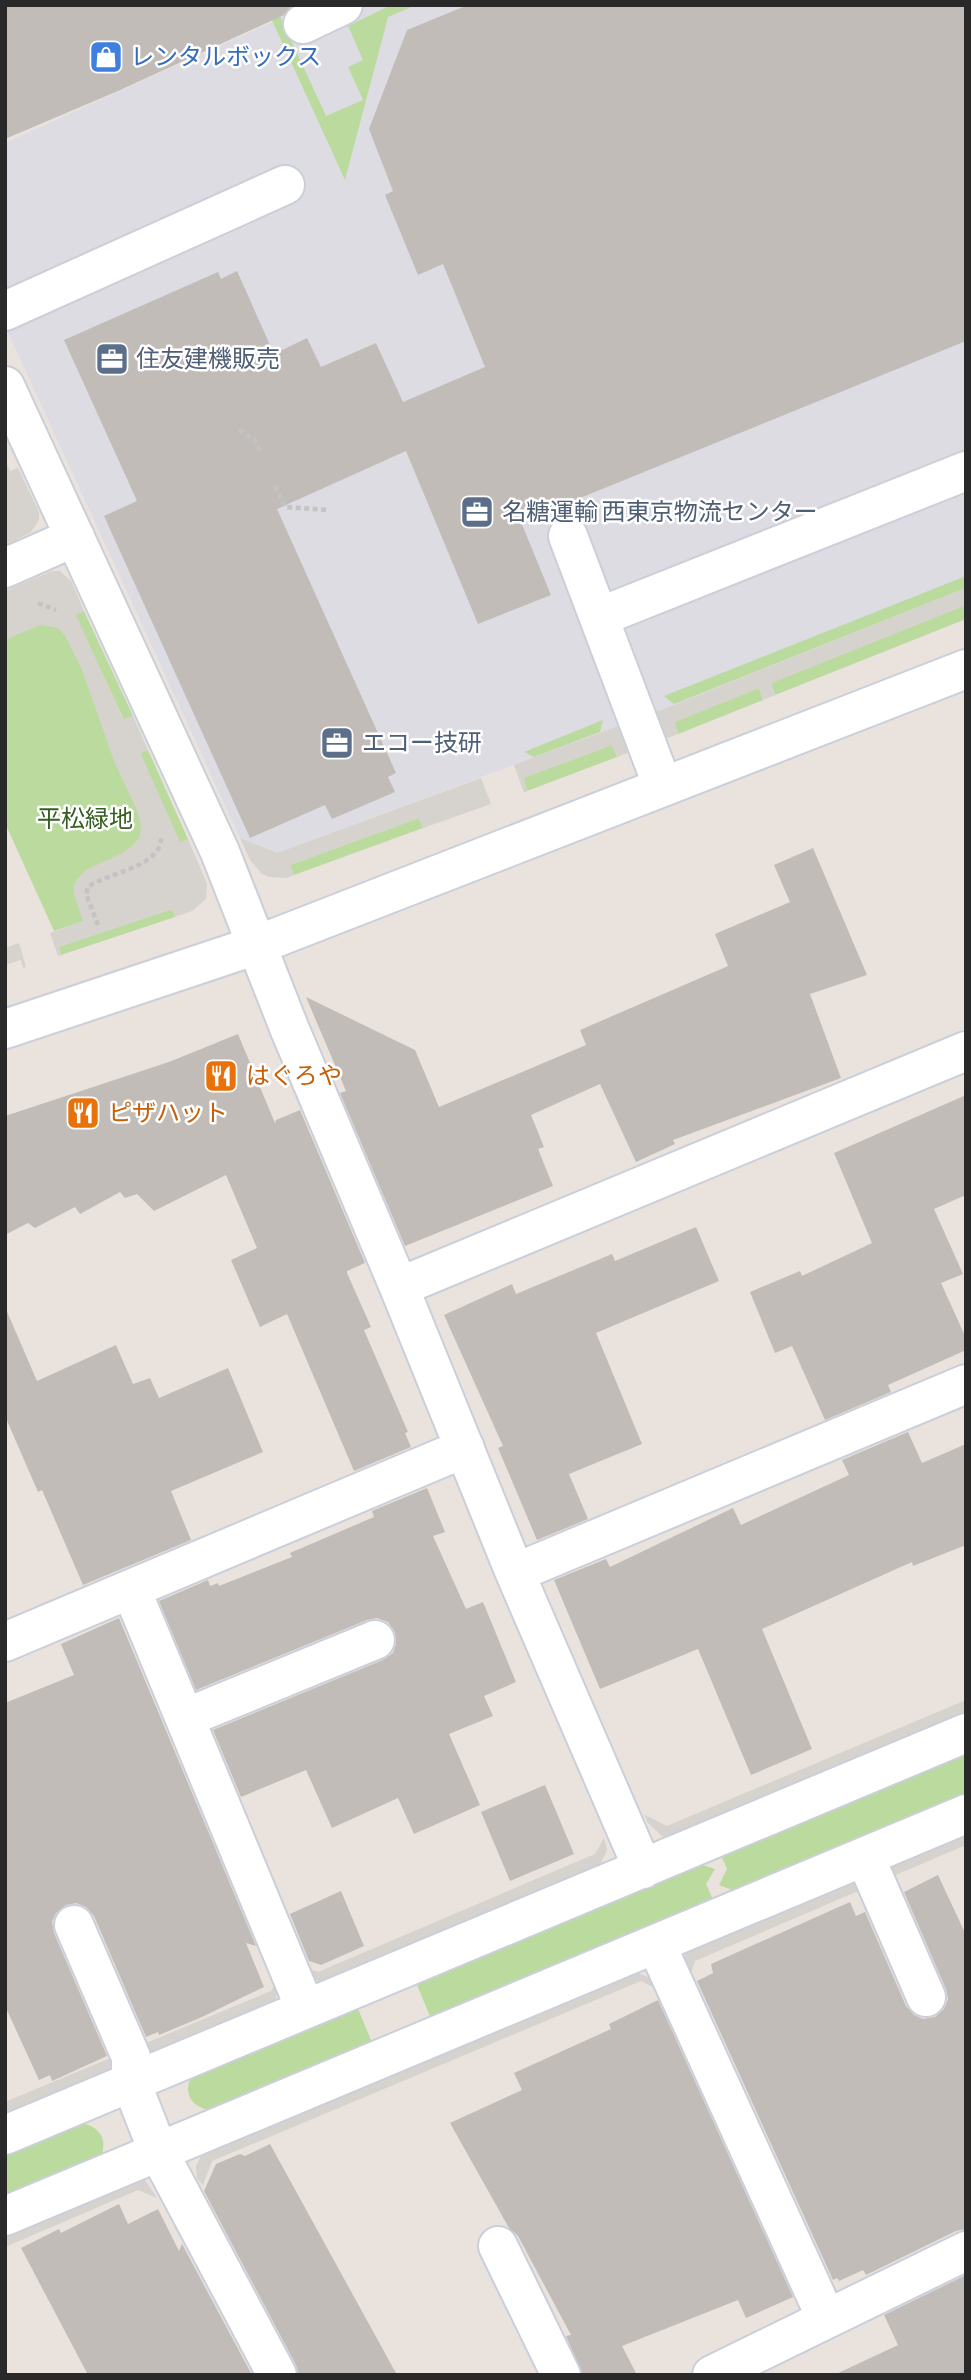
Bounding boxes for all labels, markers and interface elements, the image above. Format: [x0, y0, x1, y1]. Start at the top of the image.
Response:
shop icon: レンタルボックス [87, 38, 125, 76]
place label: レンタルボックス [130, 43, 321, 72]
office icon: 住友建機販売 [93, 340, 131, 378]
place label: 住友建機販売 [136, 345, 280, 374]
office icon: 名糖運輸 西東京物流センター [458, 493, 496, 531]
place label: 名糖運輸 西東京物流センター [502, 498, 818, 527]
office icon: エコー技研 [318, 724, 356, 762]
place label: エコー技研 [362, 729, 482, 758]
park label: 平松緑地 [37, 805, 133, 834]
restaurant icon: はぐろや [202, 1057, 240, 1095]
place label: はぐろや [246, 1062, 342, 1091]
restaurant icon: ピザハット [64, 1094, 102, 1132]
place label: ピザハット [108, 1099, 228, 1128]

